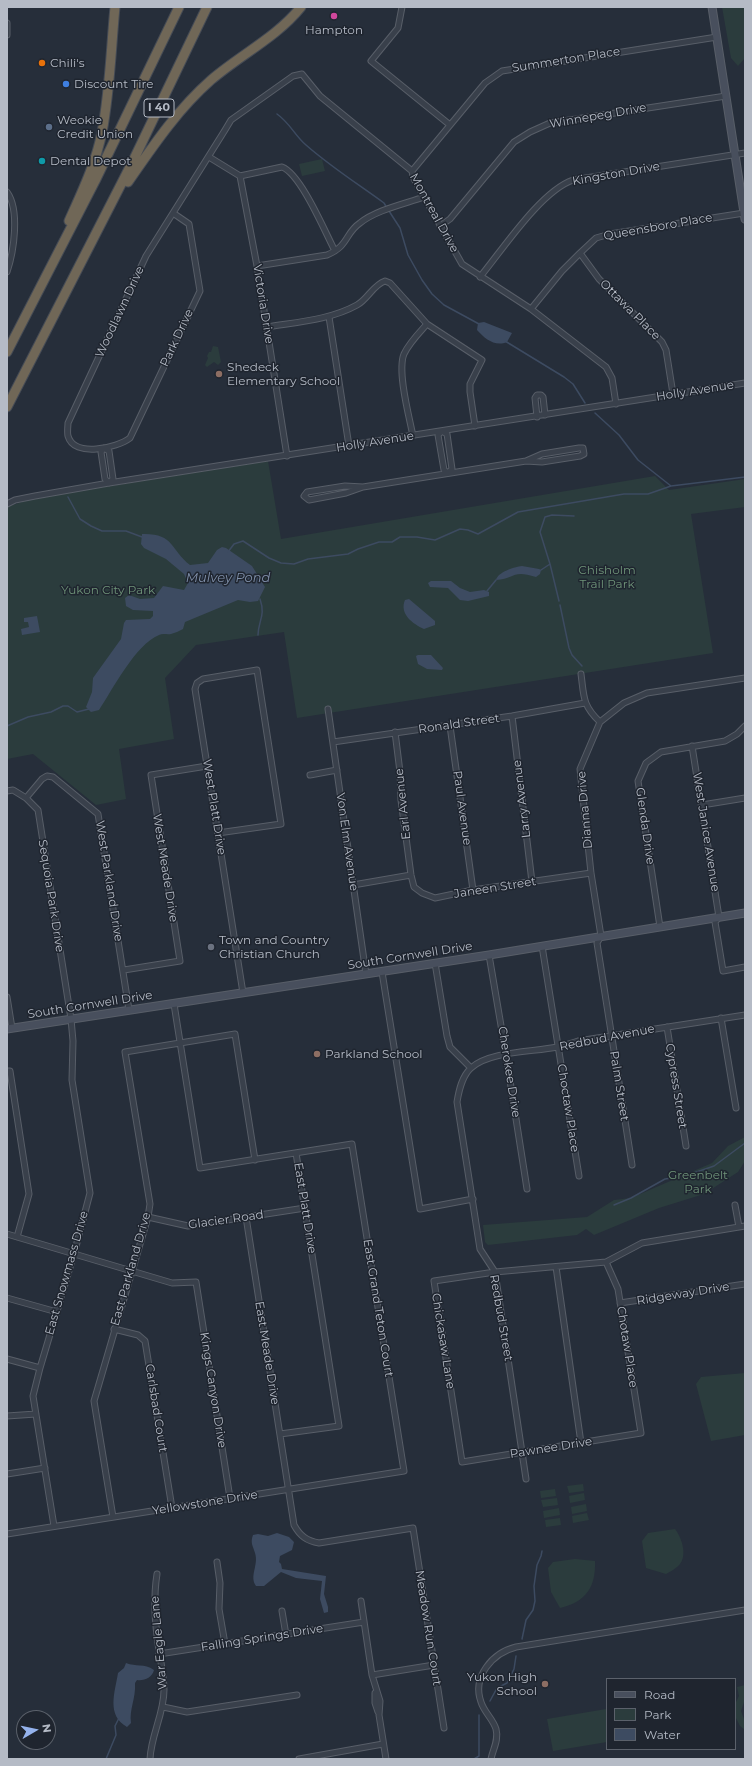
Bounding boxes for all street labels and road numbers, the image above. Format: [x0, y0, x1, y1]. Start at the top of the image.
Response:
street label: Summerton Place [511, 44, 621, 76]
road number: I 40 [144, 99, 174, 117]
street label: Winnepeg Drive [548, 100, 648, 132]
street label: Kingston Drive [571, 159, 661, 189]
street label: Montreal Drive [406, 171, 462, 255]
street label: Queensboro Place [602, 210, 714, 244]
street label: Victoria Drive [250, 263, 276, 345]
street label: Woodlawn Drive [92, 264, 148, 360]
street label: Ottawa Place [597, 277, 663, 343]
street label: Park Drive [157, 307, 197, 369]
street label: Holly Avenue [655, 378, 735, 404]
street label: Holly Avenue [335, 429, 415, 455]
street label: Ronald Street [417, 711, 501, 737]
street label: West Platt Drive [199, 758, 229, 856]
street label: Larry Avenue [510, 759, 534, 839]
street label: Earl Avenue [392, 768, 414, 840]
street label: Paul Avenue [450, 770, 474, 846]
street label: Dianna Drive [574, 770, 596, 850]
street label: West Janice Avenue [689, 771, 723, 893]
street label: Glenda Drive [632, 787, 658, 865]
street label: Von Elm Avenue [333, 792, 361, 892]
street label: West Meade Drive [149, 813, 181, 923]
street label: West Parkland Drive [92, 819, 126, 943]
street label: Sequoia Park Drive [35, 839, 67, 953]
street label: Janeen Street [453, 874, 537, 902]
street label: South Cornwell Drive [347, 939, 473, 973]
street label: South Cornwell Drive [27, 988, 153, 1022]
street label: Redbud Avenue [558, 1022, 656, 1054]
street label: Cherokee Drive [495, 1025, 523, 1119]
street label: Cypress Street [662, 1042, 690, 1130]
street label: Palm Street [606, 1050, 632, 1122]
street label: Choctaw Place [554, 1063, 582, 1153]
street label: East Platt Drive [291, 1161, 319, 1255]
street label: Glacier Road [187, 1208, 265, 1232]
street label: East Snowmass Drive [42, 1209, 92, 1337]
street label: East Parkland Drive [108, 1211, 154, 1327]
street label: East Grand Teton Court [360, 1238, 396, 1378]
street label: Redbud Street [486, 1274, 516, 1362]
street label: Ridgeway Drive [636, 1280, 730, 1308]
street label: Chickasaw Lane [428, 1292, 458, 1390]
street label: East Meade Drive [252, 1300, 282, 1406]
street label: Chotaw Place [613, 1305, 641, 1389]
street label: Kings Canyon Drive [197, 1331, 229, 1449]
street label: Carlsbad Court [142, 1363, 170, 1453]
street label: Pawnee Drive [509, 1434, 593, 1462]
street label: Yellowstone Drive [151, 1488, 259, 1518]
street label: Meadow Run Court [412, 1569, 444, 1687]
street label: War Eagle Lane [148, 1596, 170, 1690]
street label: Falling Springs Drive [200, 1621, 324, 1655]

